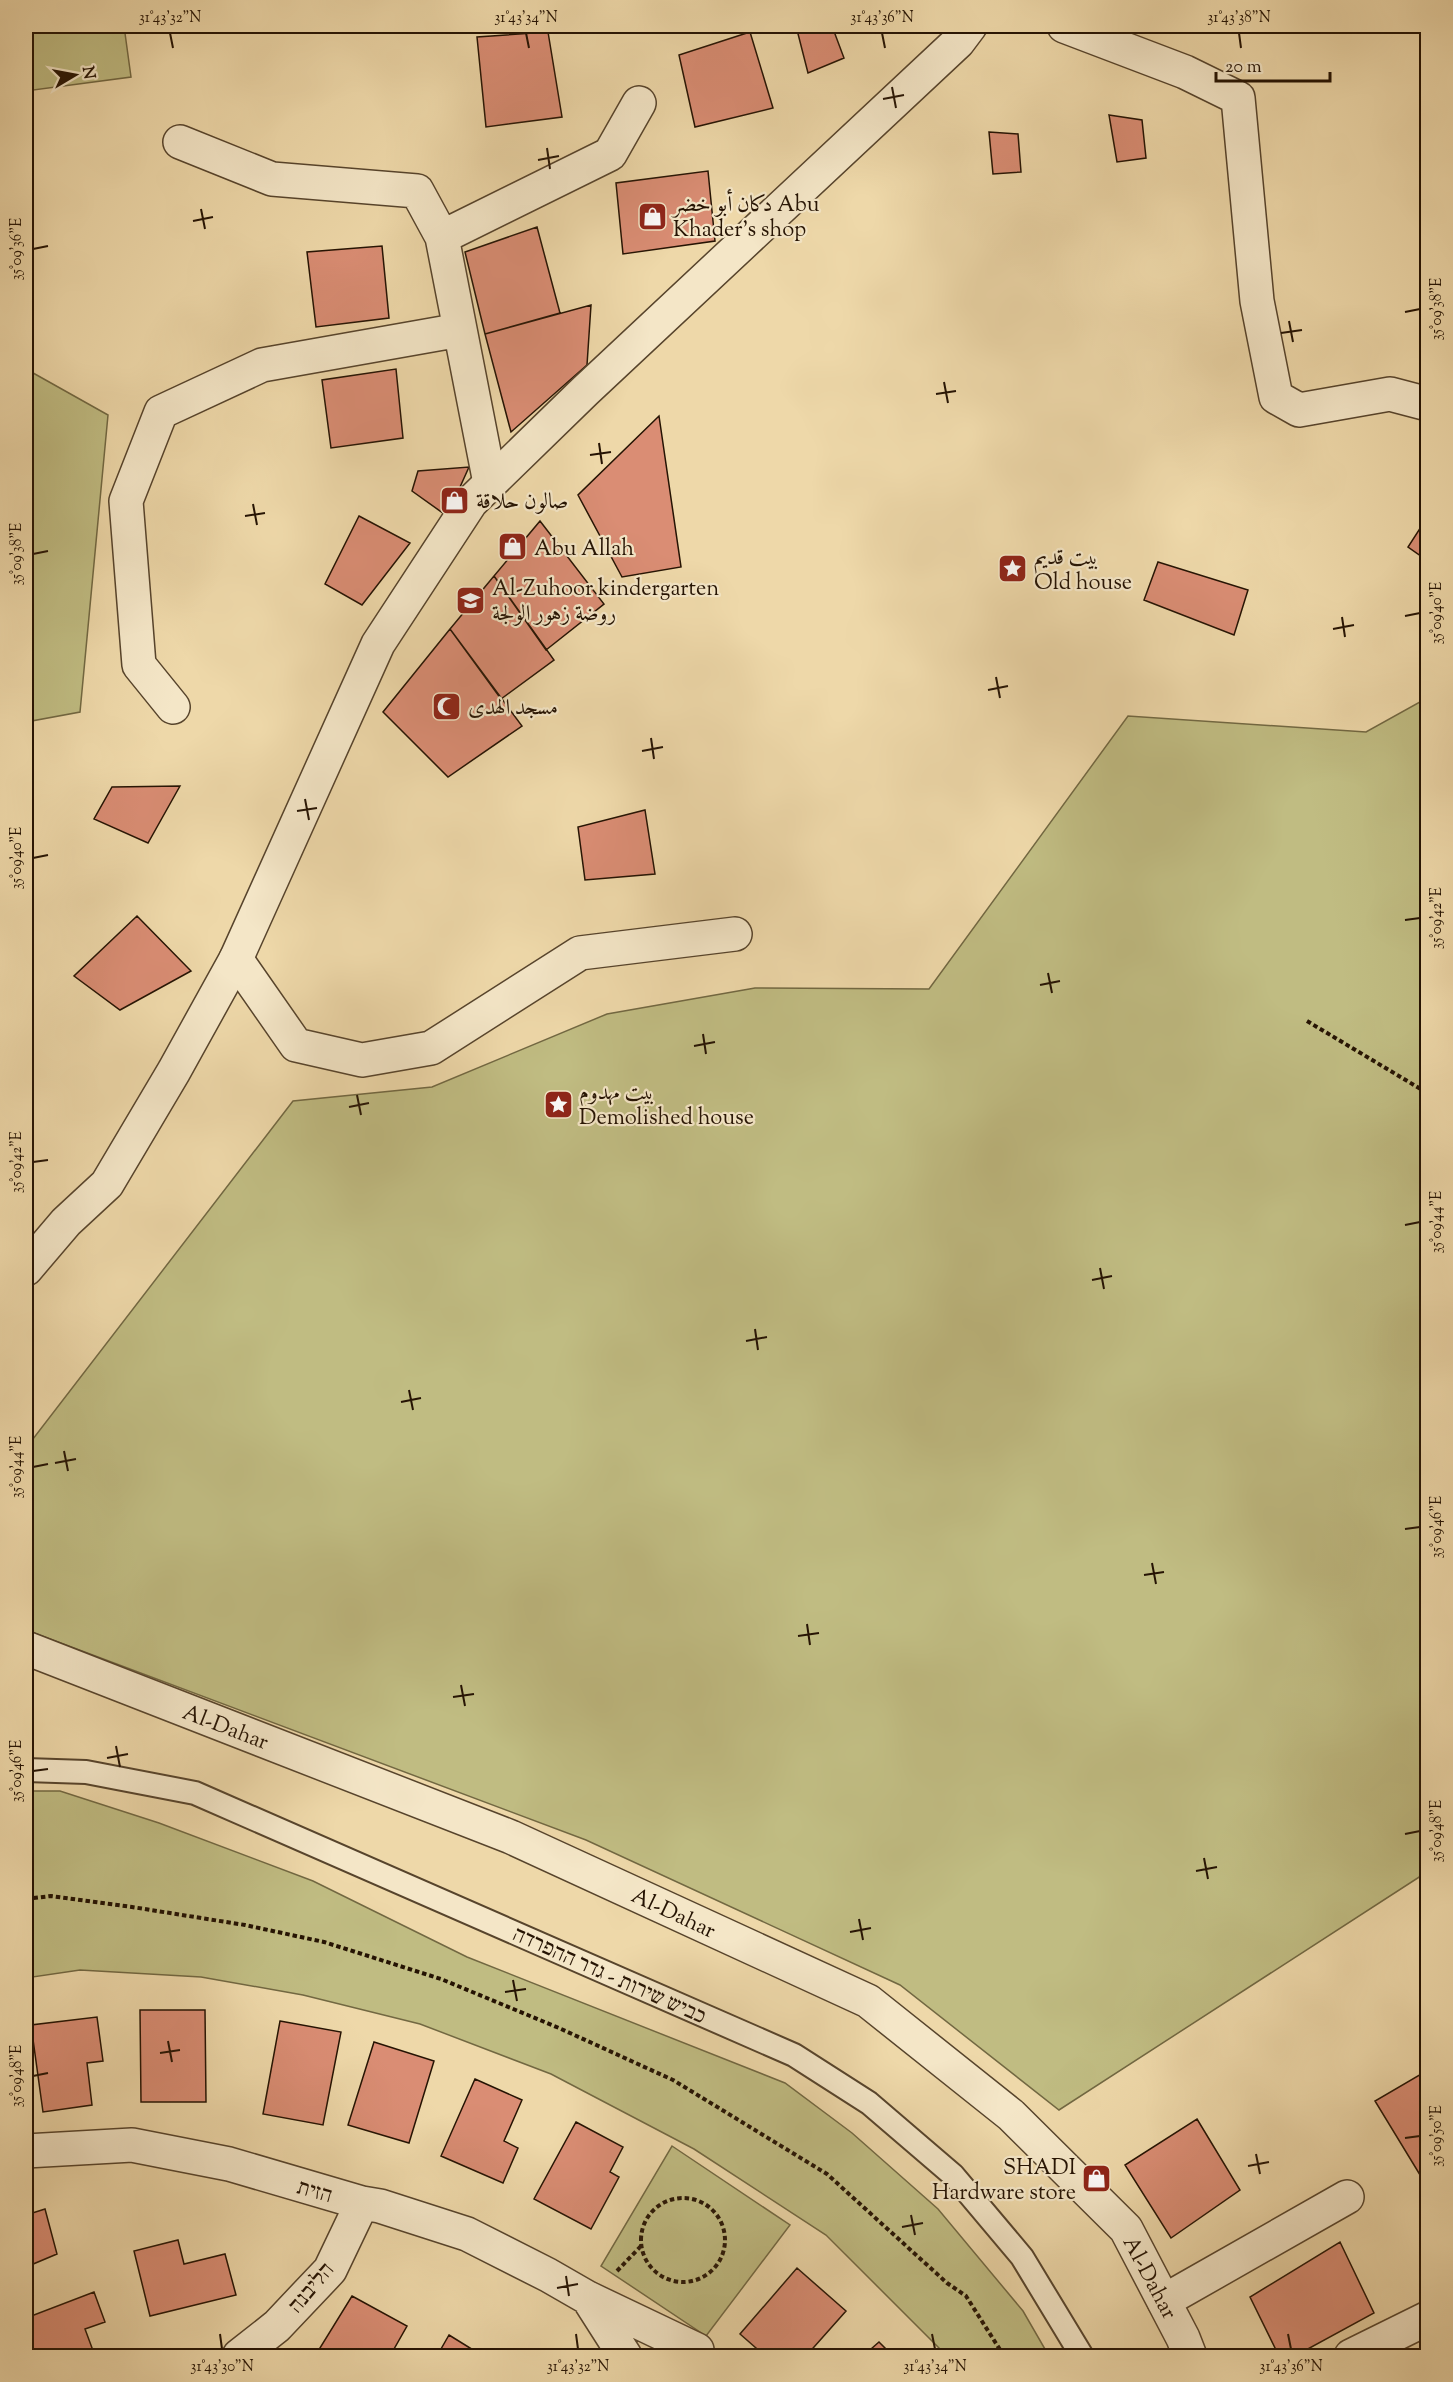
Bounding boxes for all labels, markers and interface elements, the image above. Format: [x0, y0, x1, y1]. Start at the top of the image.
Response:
text: 31°43'32"N [139, 8, 201, 29]
text: 31°43'34"N [494, 8, 558, 29]
text: 31°43'36"N [850, 8, 914, 29]
text: 31°43'38"N [1207, 8, 1271, 29]
north arrow [45, 45, 105, 105]
scale bar [1216, 45, 1330, 83]
text: 20 m [1225, 55, 1262, 81]
text: N [75, 65, 100, 81]
place label: دكان أبو خضر Abu Khader's shop [671, 188, 820, 247]
shop icon: دكان أبو خضر Abu Khader's shop [636, 200, 668, 232]
text: 35°09'36"E [7, 218, 28, 280]
text: 35°09'38"E [1427, 278, 1448, 340]
shop icon: صالون حلاقة [439, 484, 471, 516]
place label: صالون حلاقة [476, 487, 568, 519]
text: 35°09'38"E [7, 523, 28, 585]
shop icon: Abu Allah [497, 531, 529, 563]
place label: Abu Allah [534, 534, 634, 566]
place label: بيت قديم Old house [1034, 543, 1132, 600]
place icon: بيت قديم Old house [997, 553, 1029, 585]
place label: Al-Zuhoor kindergarten روضة زهور الولجة [492, 574, 719, 631]
text: 35°09'40"E [1427, 582, 1448, 644]
school or university icon: Al-Zuhoor kindergarten روضة زهور الولجة [455, 584, 487, 616]
mosque icon: مسجد الهدى [431, 690, 463, 722]
place label: مسجد الهدى [468, 693, 558, 725]
text: 35°09'40"E [7, 827, 28, 889]
text: 35°09'42"E [1427, 887, 1448, 949]
place label: بيت مهدوم Demolished house [579, 1078, 754, 1135]
place icon: بيت مهدوم Demolished house [542, 1088, 574, 1120]
text: 35°09'42"E [7, 1131, 28, 1193]
text: 35°09'44"E [1427, 1191, 1448, 1253]
text: 35°09'44"E [7, 1436, 28, 1498]
text: 35°09'46"E [1427, 1496, 1448, 1558]
street label: Al-Dahar [177, 1698, 273, 1760]
text: 35°09'46"E [7, 1740, 28, 1802]
text: 35°09'48"E [1427, 1800, 1448, 1862]
street label: Al-Dahar [625, 1881, 720, 1948]
street label: כביש שירות - גדר ההפרדה [507, 1920, 711, 2034]
text: 35°09'48"E [7, 2045, 28, 2107]
text: 35°09'50"E [1427, 2105, 1448, 2167]
place label: SHADI Hardware store [932, 2153, 1076, 2210]
shop icon: SHADI Hardware store [1081, 2163, 1113, 2195]
street label: הזית [293, 2173, 336, 2213]
street label: Al-Dahar [1113, 2231, 1184, 2326]
street label: הליבנה [281, 2256, 343, 2321]
text: 31°43'30"N [190, 2357, 254, 2378]
text: 31°43'32"N [547, 2357, 609, 2378]
text: 31°43'34"N [903, 2357, 967, 2378]
text: 31°43'36"N [1259, 2357, 1323, 2378]

